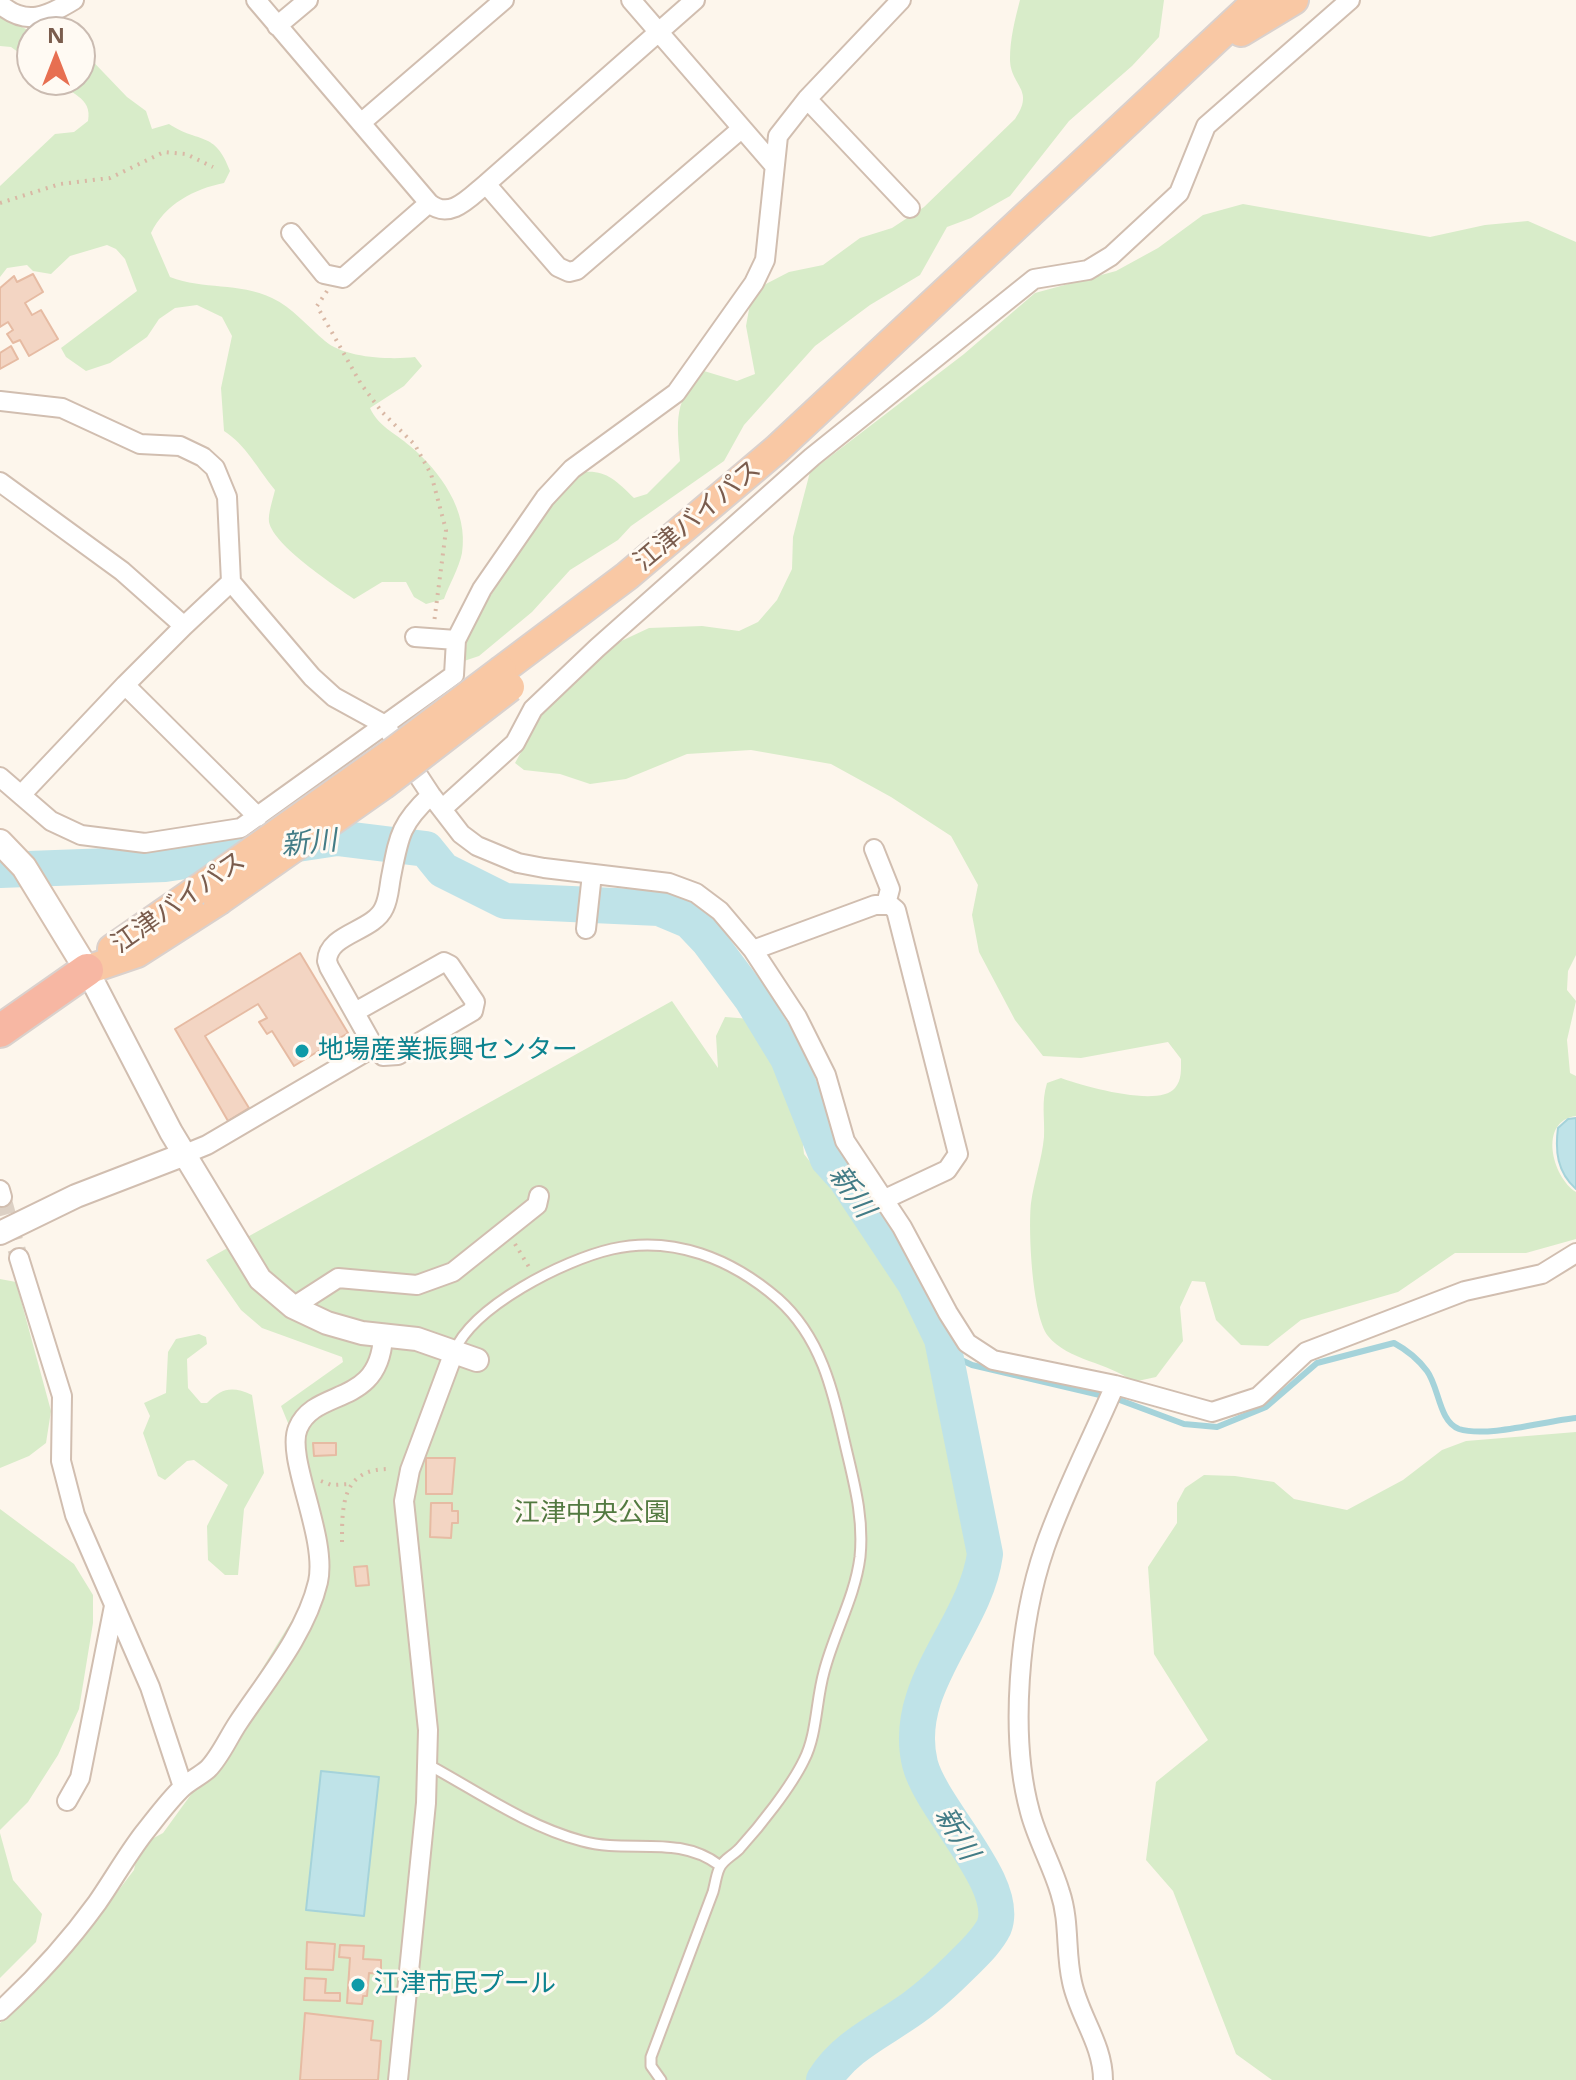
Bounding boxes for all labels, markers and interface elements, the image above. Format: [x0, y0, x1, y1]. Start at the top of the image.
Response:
north arrow [16, 16, 96, 96]
text: N [47, 19, 65, 49]
street label: 江津バイパス [628, 454, 768, 578]
water label: 新川 [279, 824, 339, 864]
street label: 江津バイパス [106, 845, 252, 961]
place label: 地場産業振興センター [318, 1035, 578, 1067]
marker: 地場産業振興センター [293, 1042, 311, 1060]
water label: 新川 [821, 1159, 881, 1225]
park label: 江津中央公園 [514, 1498, 670, 1530]
water label: 新川 [927, 1801, 985, 1867]
place label: 江津市民プール [374, 1969, 556, 2001]
marker: 江津市民プール [349, 1976, 367, 1994]

